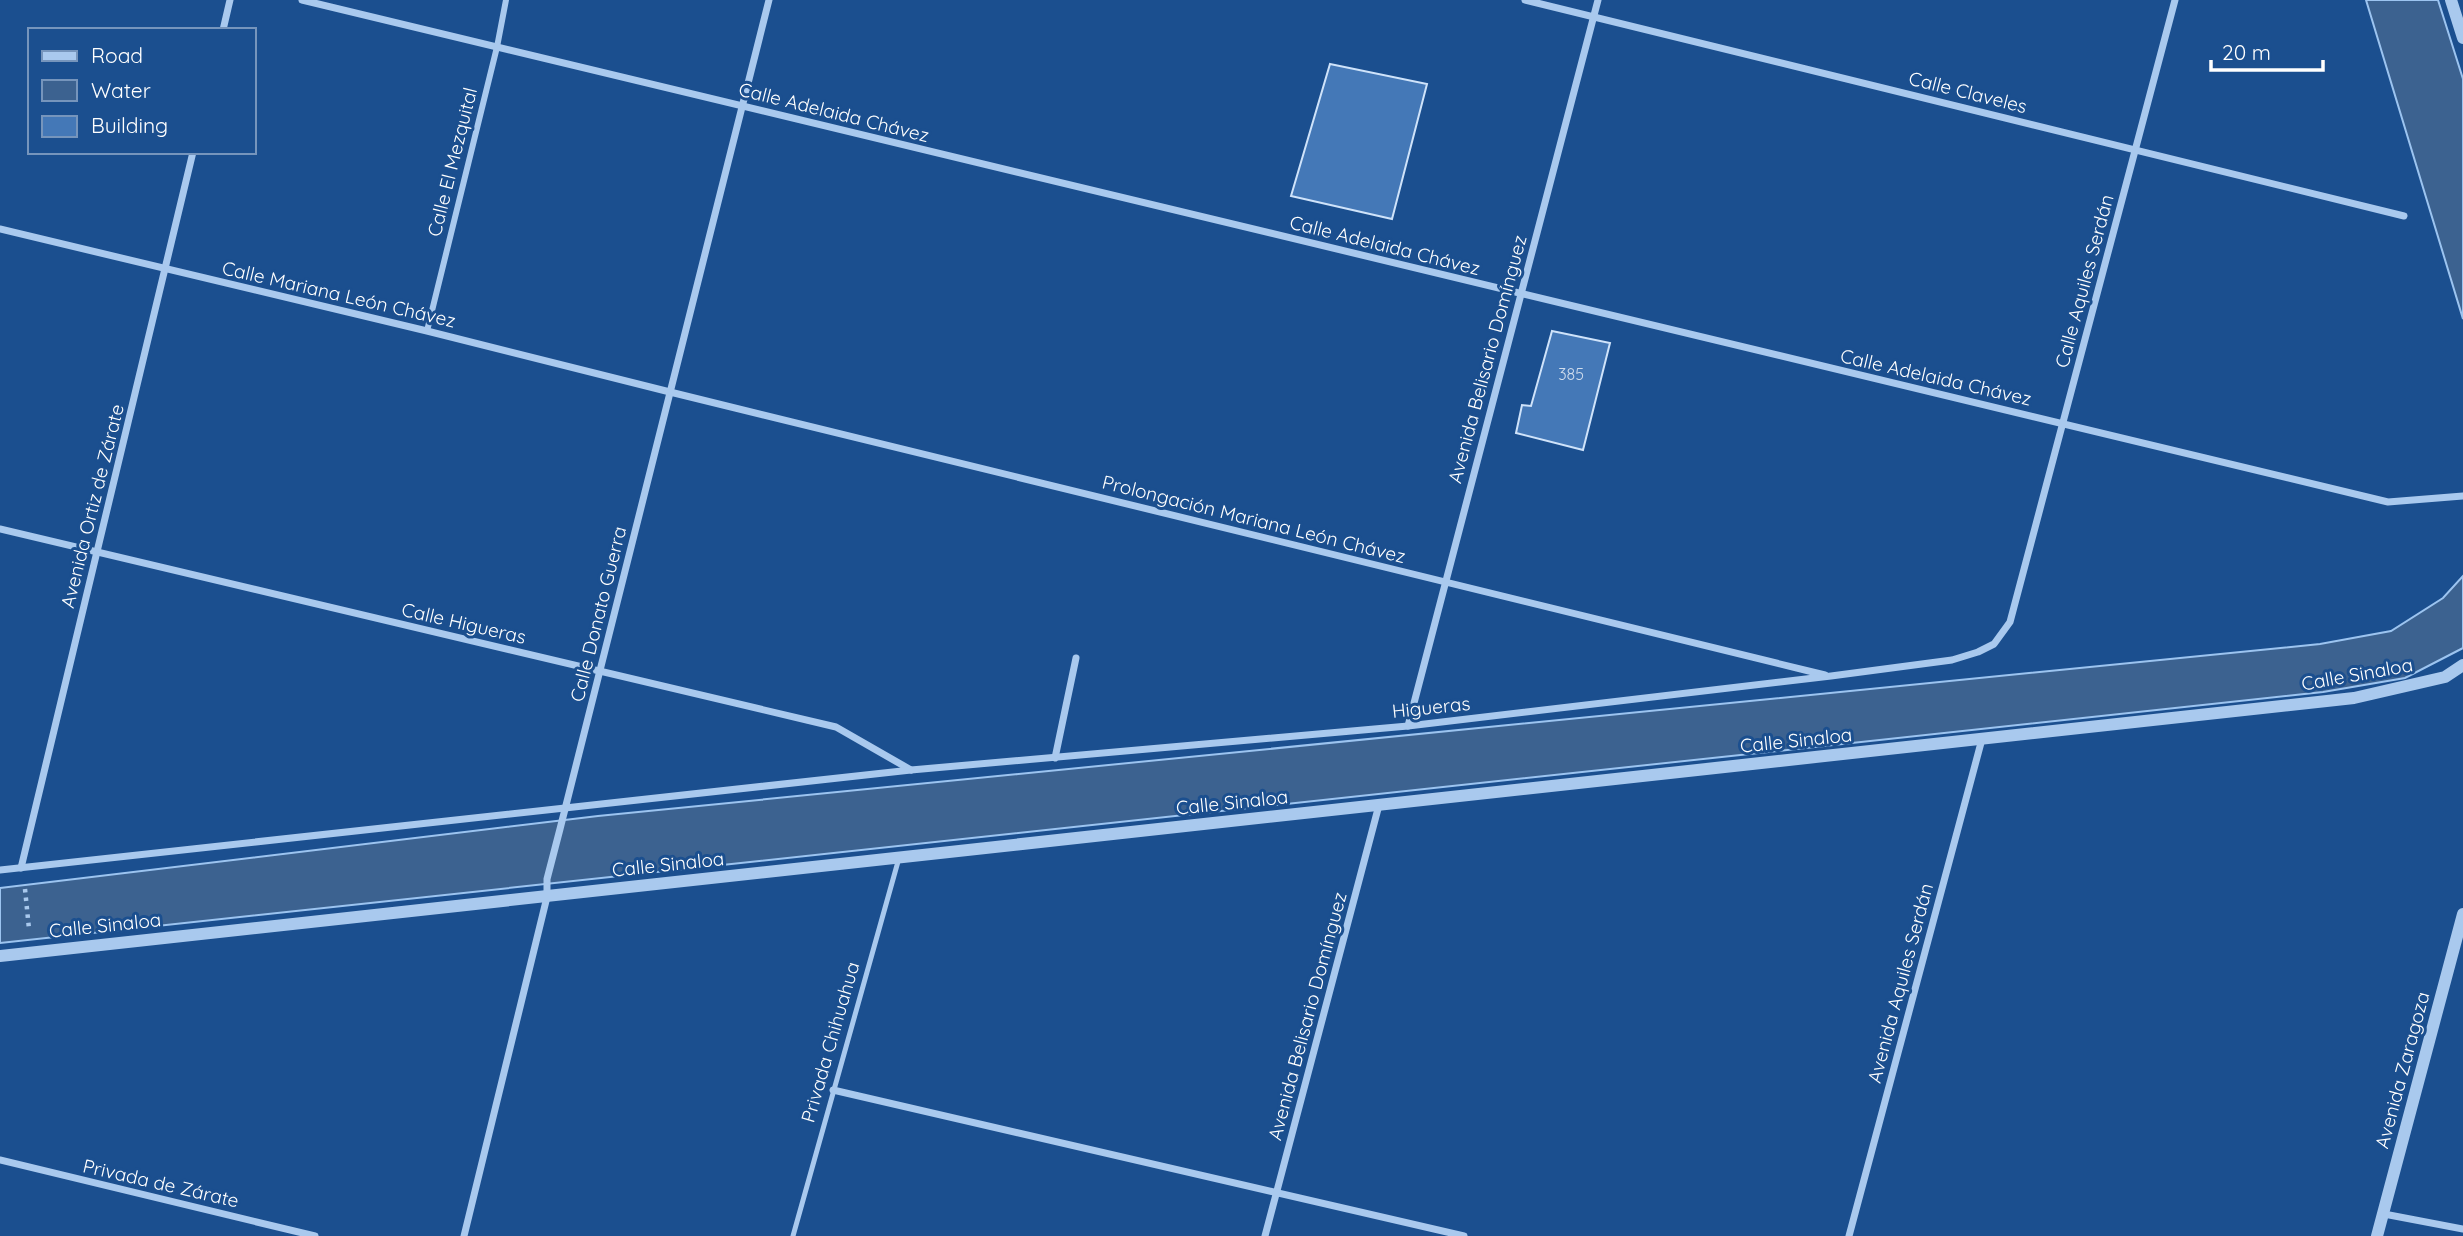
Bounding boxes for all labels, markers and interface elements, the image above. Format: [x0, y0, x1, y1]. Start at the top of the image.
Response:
legend [28, 28, 256, 154]
scale bar [2211, 28, 2323, 72]
text: 20 m [2222, 39, 2271, 65]
text: Road [91, 42, 143, 68]
street label: Calle Claveles [1906, 66, 2030, 118]
text: Water [91, 77, 151, 103]
street label: Calle Adelaida Chávez [736, 77, 932, 147]
street label: Calle El Mezquital [422, 85, 482, 239]
text: Building [91, 112, 168, 138]
street label: Calle Aquiles Serdán [2049, 192, 2119, 370]
street label: Calle Adelaida Chávez [1287, 210, 1483, 280]
street label: Avenida Belisario Domínguez [1442, 232, 1532, 486]
street label: Calle Mariana León Chávez [220, 255, 458, 333]
street label: Calle Adelaida Chávez [1838, 343, 2034, 411]
house number: 385 [1558, 364, 1584, 384]
street label: Avenida Ortiz de Zárate [55, 402, 129, 610]
street label: Prolongación Mariana León Chávez [1100, 470, 1408, 568]
street label: Calle Donato Guerra [565, 524, 631, 704]
street label: Calle Higueras [399, 597, 529, 649]
street label: Calle Sinaloa [2299, 652, 2415, 696]
street label: Higueras [1391, 691, 1471, 723]
street label: Calle Sinaloa [1739, 722, 1853, 758]
street label: Calle Sinaloa [1175, 784, 1289, 820]
street label: Calle Sinaloa [611, 846, 725, 882]
street label: Avenida Aquiles Serdán [1862, 881, 1938, 1085]
street label: Avenida Belisario Domínguez [1262, 889, 1352, 1143]
street label: Calle Sinaloa [48, 907, 162, 943]
street label: Privada Chihuahua [796, 959, 864, 1125]
street label: Avenida Zaragoza [2370, 989, 2434, 1151]
street label: Privada de Zárate [81, 1153, 241, 1213]

